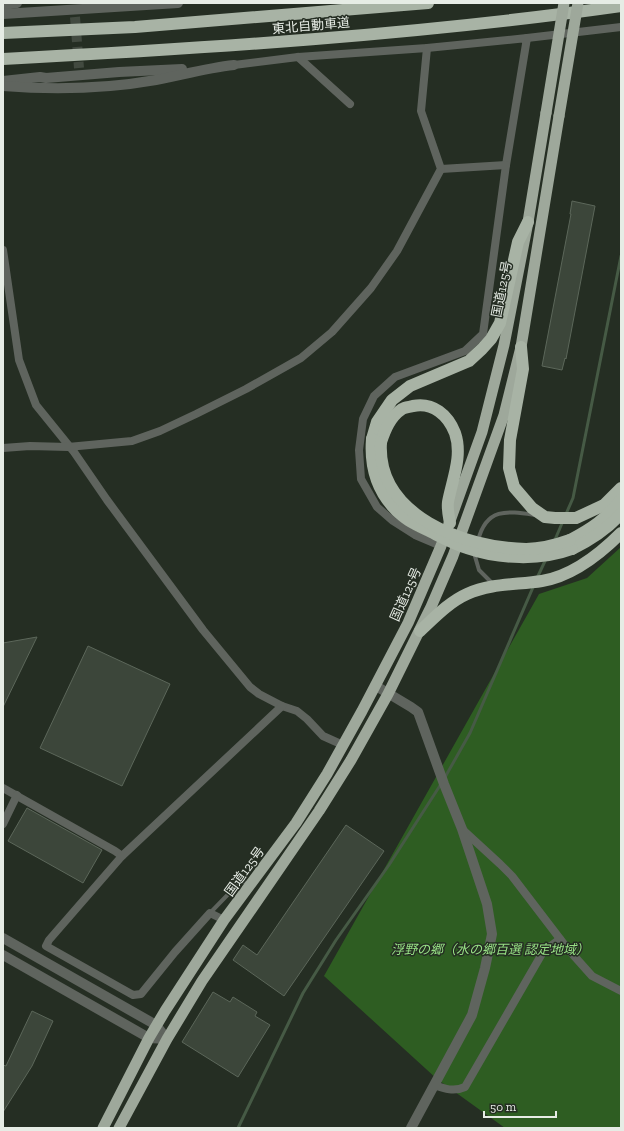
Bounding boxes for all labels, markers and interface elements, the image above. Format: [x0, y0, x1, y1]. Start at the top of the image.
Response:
street label: 東北自動車道 [272, 15, 351, 36]
street label: 国道125号 [489, 260, 514, 319]
street label: 国道125号 [387, 565, 424, 623]
street label: 国道125号 [221, 844, 267, 899]
park label: 浮野の郷（水の郷百選 認定地域） [391, 942, 589, 957]
scale bar [484, 1093, 556, 1119]
text: 50 m [490, 1100, 517, 1114]

